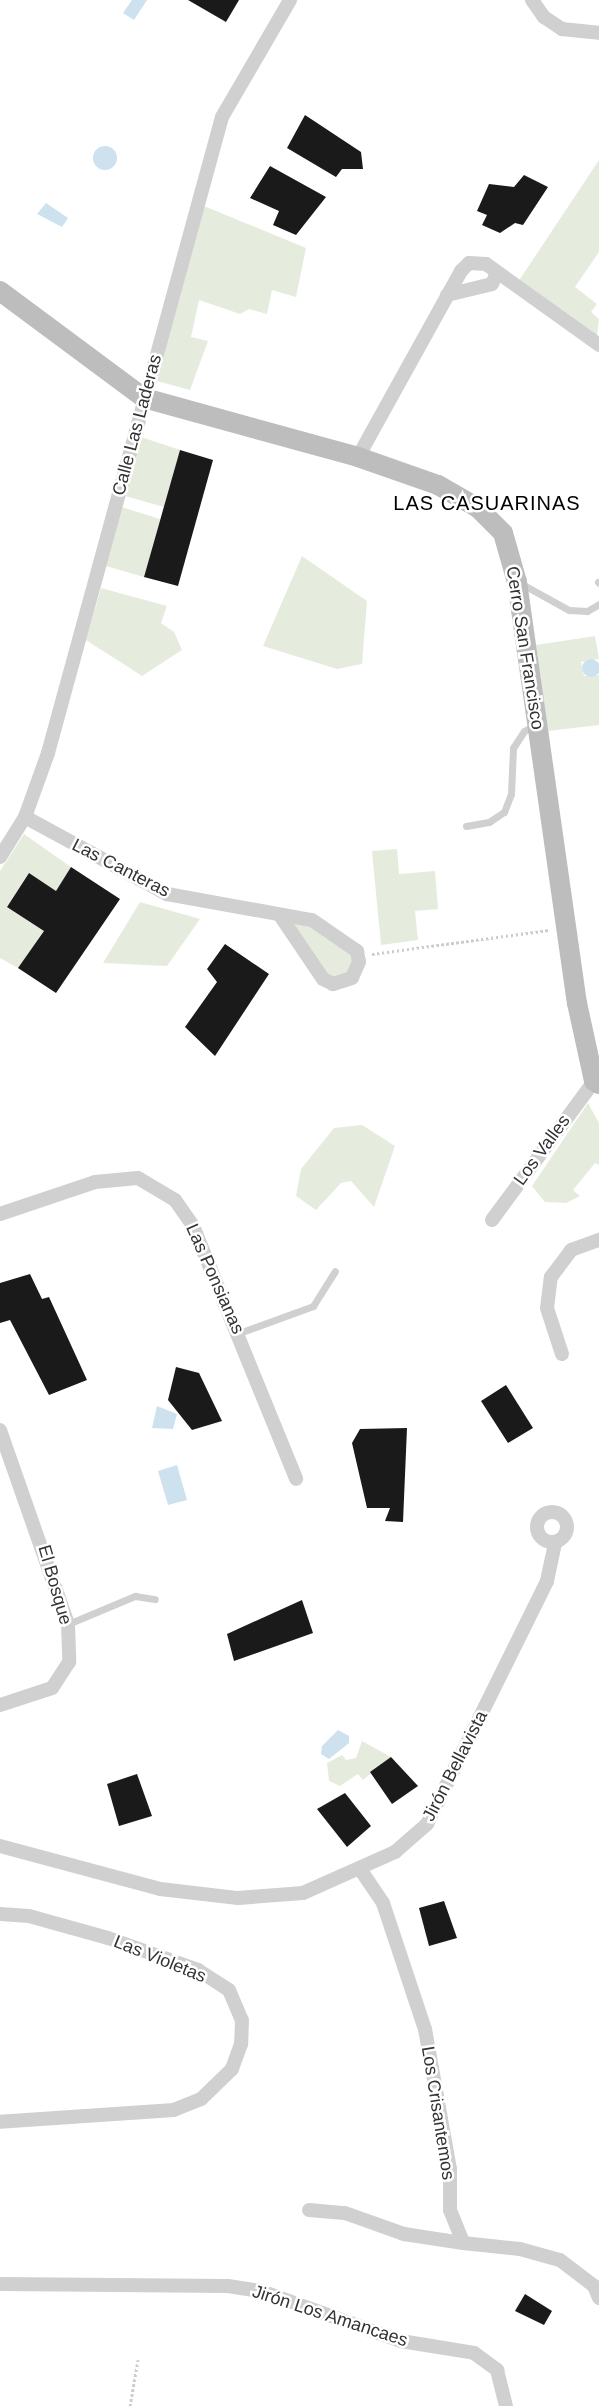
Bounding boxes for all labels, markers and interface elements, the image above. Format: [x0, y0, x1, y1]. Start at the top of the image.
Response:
street label: Calle Las Laderas [108, 352, 166, 498]
district label: LAS CASUARINAS [392, 491, 582, 515]
street label: Cerro San Francisco [501, 565, 549, 731]
street label: Las Canteras [68, 834, 174, 902]
street label: Los Valles [509, 1111, 575, 1189]
street label: Las Ponsianas [181, 1221, 249, 1337]
street label: El Bosque [33, 1543, 77, 1627]
street label: Jirón Bellavista [418, 1707, 492, 1825]
street label: Las Violetas [111, 1931, 209, 1987]
street label: Los Crisantemos [417, 2045, 459, 2181]
street label: Jirón Los Amancaes [249, 2281, 411, 2351]

